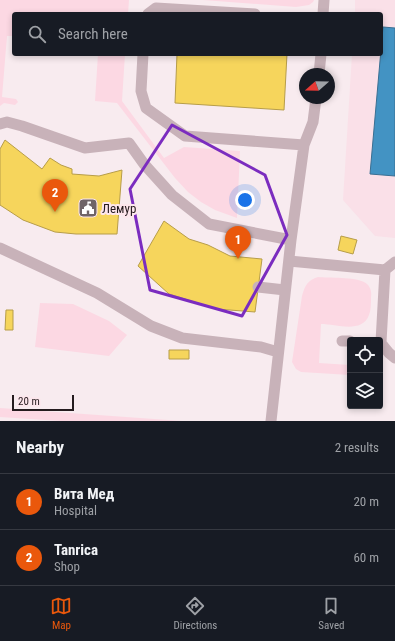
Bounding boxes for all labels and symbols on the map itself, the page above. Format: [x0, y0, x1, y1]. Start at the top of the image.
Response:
north arrow [299, 68, 335, 104]
pin: 2 [42, 179, 68, 212]
your location [235, 190, 255, 210]
public building icon: Лемур [77, 197, 99, 219]
place label: Лемур [102, 201, 136, 216]
pin: 1 [225, 226, 251, 259]
scale bar [12, 393, 74, 412]

